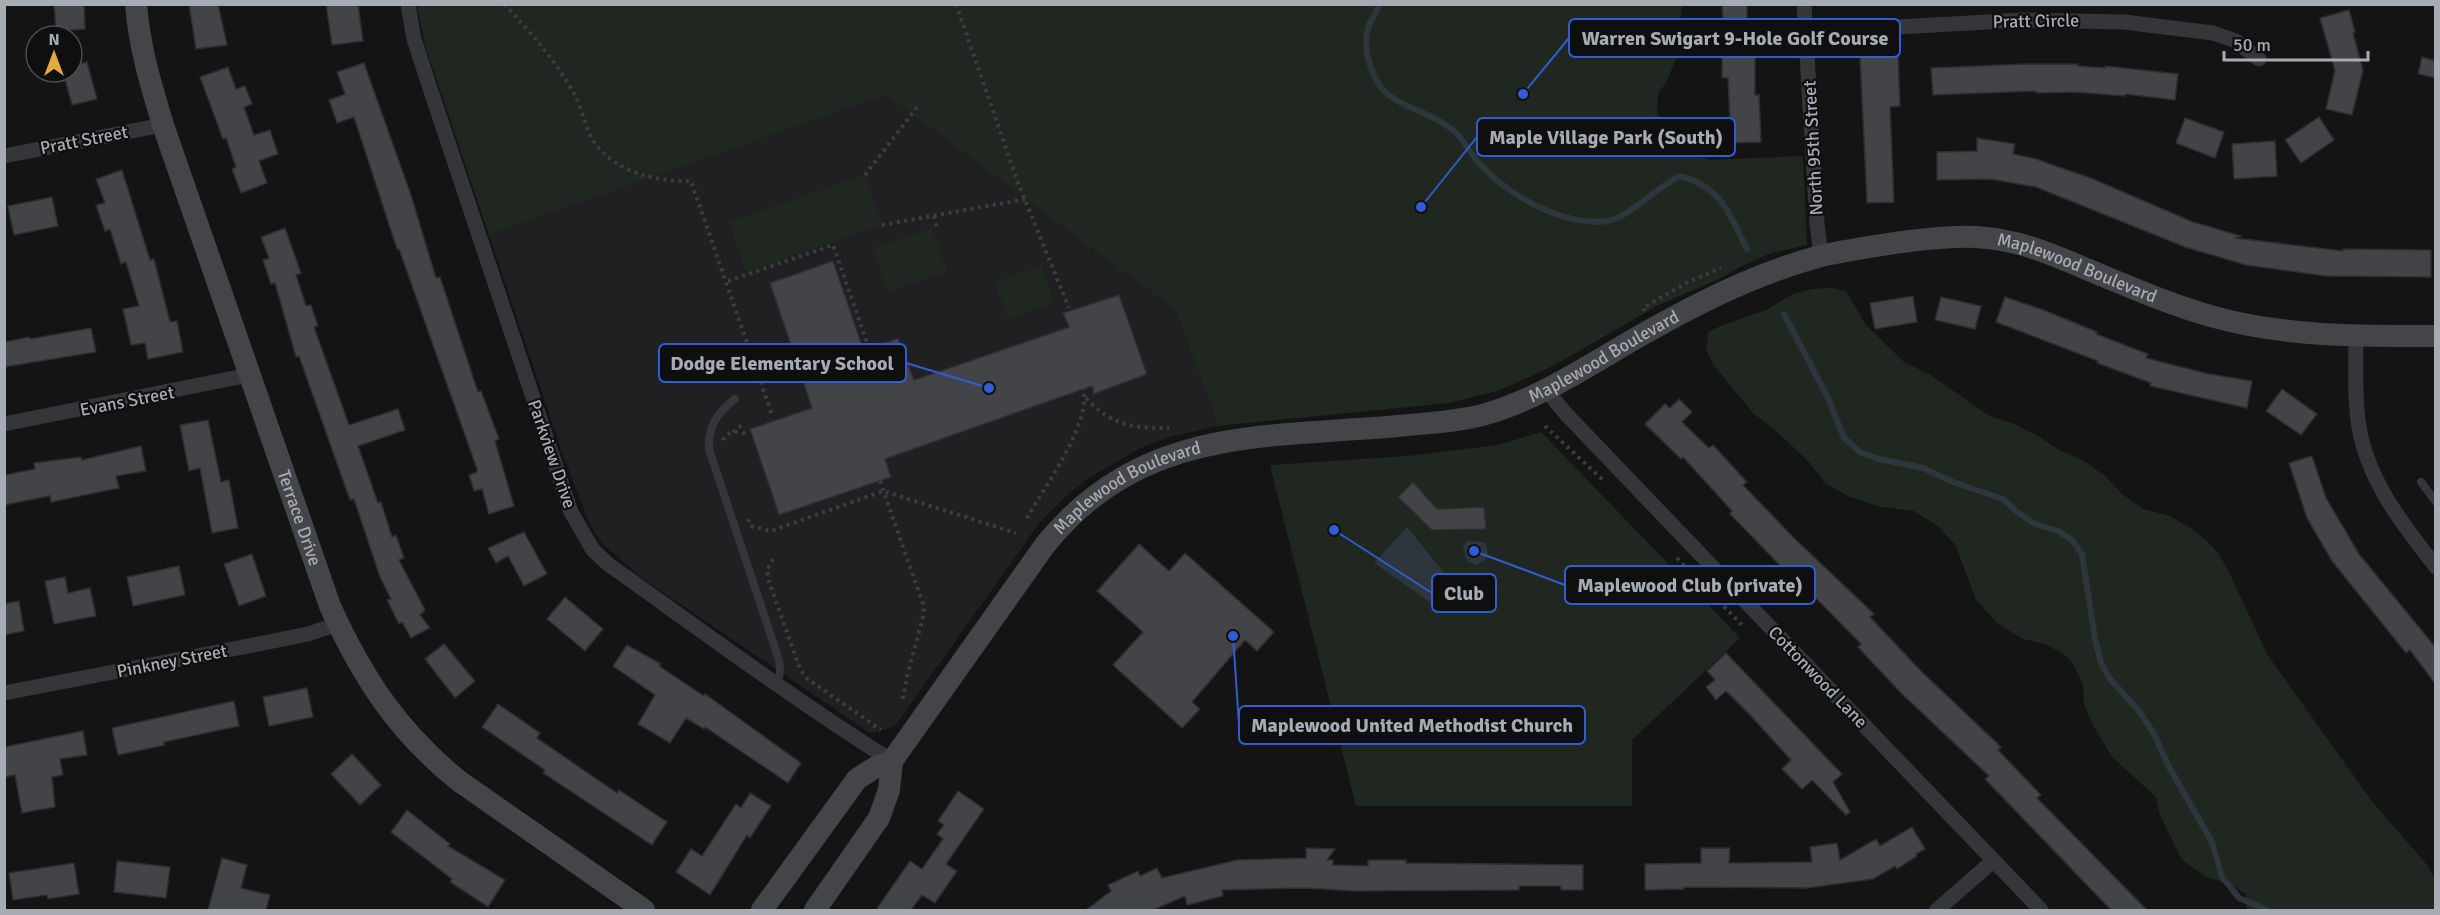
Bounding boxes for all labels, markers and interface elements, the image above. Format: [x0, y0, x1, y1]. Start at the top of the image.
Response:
street label: Pratt Circle [1993, 9, 2079, 33]
callout: Warren Swigart 9-Hole Golf Course [1569, 19, 1900, 57]
north arrow [24, 24, 84, 84]
scale bar [2224, 24, 2368, 62]
text: Warren Swigart 9-Hole Golf Course [1582, 26, 1888, 51]
text: N [48, 30, 60, 50]
text: 50 m [2233, 34, 2271, 56]
street label: North 95th Street [1798, 80, 1828, 216]
callout: Maple Village Park (South) [1477, 118, 1735, 156]
street label: Pratt Street [38, 121, 130, 159]
text: Maple Village Park (South) [1489, 125, 1723, 150]
street label: Maplewood Boulevard [1995, 228, 2160, 308]
street label: Maplewood Boulevard [1525, 305, 1683, 408]
callout: Dodge Elementary School [659, 344, 906, 382]
text: Dodge Elementary School [670, 351, 894, 376]
street label: Evans Street [78, 381, 176, 421]
street label: Parkview Drive [523, 397, 581, 511]
street label: Maplewood Boulevard [1048, 436, 1203, 539]
street label: Terrace Drive [273, 467, 326, 569]
callout: Maplewood Club (private) [1565, 566, 1815, 604]
text: Maplewood Club (private) [1577, 573, 1803, 598]
callout: Club [1432, 574, 1496, 612]
text: Club [1444, 581, 1484, 606]
street label: Cottonwood Lane [1764, 621, 1872, 733]
street label: Pinkney Street [115, 640, 229, 682]
callout: Maplewood United Methodist Church [1239, 706, 1585, 744]
text: Maplewood United Methodist Church [1251, 713, 1573, 738]

